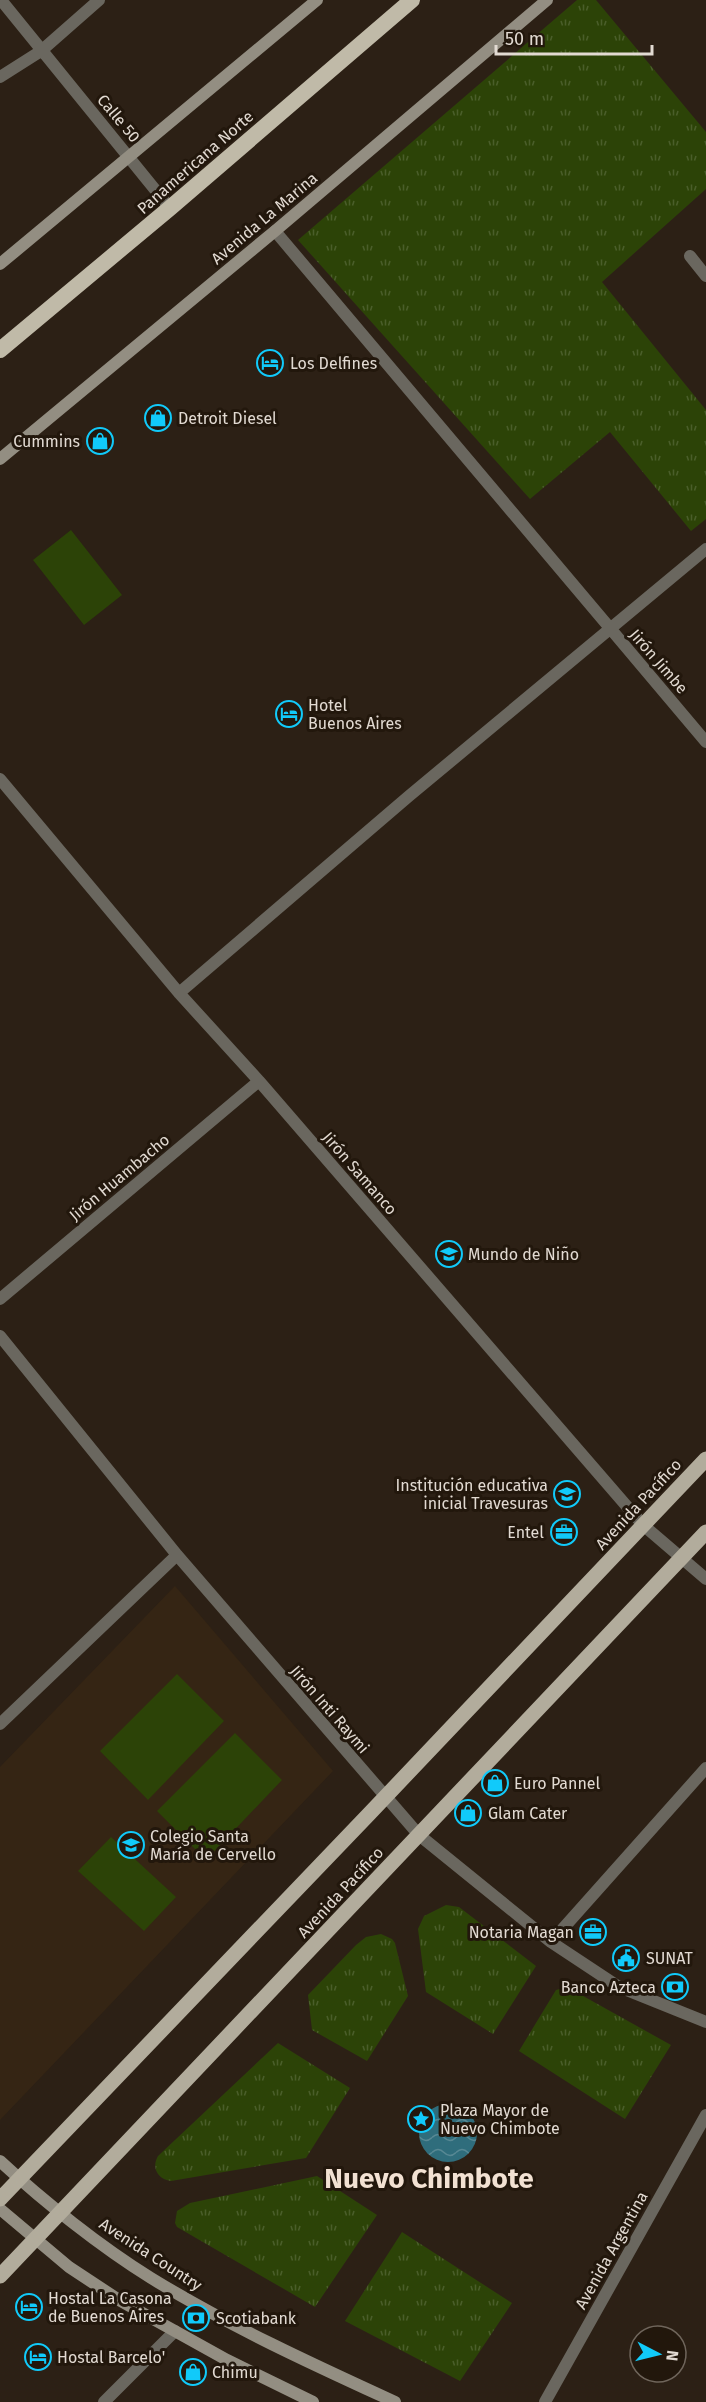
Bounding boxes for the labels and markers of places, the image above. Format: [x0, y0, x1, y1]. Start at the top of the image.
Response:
hotel icon: Los Delfines [255, 348, 285, 378]
place label: Los Delfines [290, 354, 377, 373]
shop icon: Detroit Diesel [143, 403, 173, 433]
place label: Detroit Diesel [178, 409, 277, 428]
shop icon: Cummins [85, 426, 115, 456]
place label: Cummins [13, 432, 80, 451]
place label: Hotel Buenos Aires [308, 696, 402, 733]
hotel icon: Hotel Buenos Aires [274, 699, 304, 729]
school or university icon: Mundo de Niño [434, 1239, 464, 1269]
place label: Mundo de Niño [468, 1245, 579, 1264]
place label: Institución educativa inicial Travesuras [396, 1476, 548, 1513]
school or university icon: Institución educativa inicial Travesuras [552, 1479, 582, 1509]
office icon: Entel [549, 1517, 579, 1547]
place label: Entel [507, 1523, 544, 1542]
shop icon: Euro Pannel [480, 1768, 510, 1798]
place label: Euro Pannel [514, 1774, 601, 1793]
shop icon: Glam Cater [453, 1798, 483, 1828]
place label: Glam Cater [488, 1804, 568, 1823]
place label: Colegio Santa María de Cervello [150, 1827, 276, 1864]
school or university icon: Colegio Santa María de Cervello [116, 1830, 146, 1860]
office icon: Notaria Magan [578, 1917, 608, 1947]
place label: Notaria Magan [469, 1923, 574, 1942]
public building icon: SUNAT [611, 1943, 641, 1973]
place label: SUNAT [646, 1949, 694, 1968]
bank icon: Banco Azteca [660, 1972, 690, 2002]
place label: Banco Azteca [561, 1978, 656, 1997]
place label: Plaza Mayor de Nuevo Chimbote [440, 2101, 560, 2138]
place icon: Plaza Mayor de Nuevo Chimbote [406, 2104, 436, 2134]
place label: Hostal La Casona de Buenos Aires [48, 2289, 172, 2326]
hotel icon: Hostal La Casona de Buenos Aires [14, 2292, 44, 2322]
bank icon: Scotiabank [181, 2303, 211, 2333]
place label: Scotiabank [216, 2309, 297, 2328]
hotel icon: Hostal Barcelo' [23, 2342, 53, 2372]
place label: Hostal Barcelo' [57, 2348, 165, 2367]
shop icon: Chimu [178, 2357, 208, 2387]
place label: Chimu [212, 2363, 258, 2382]

